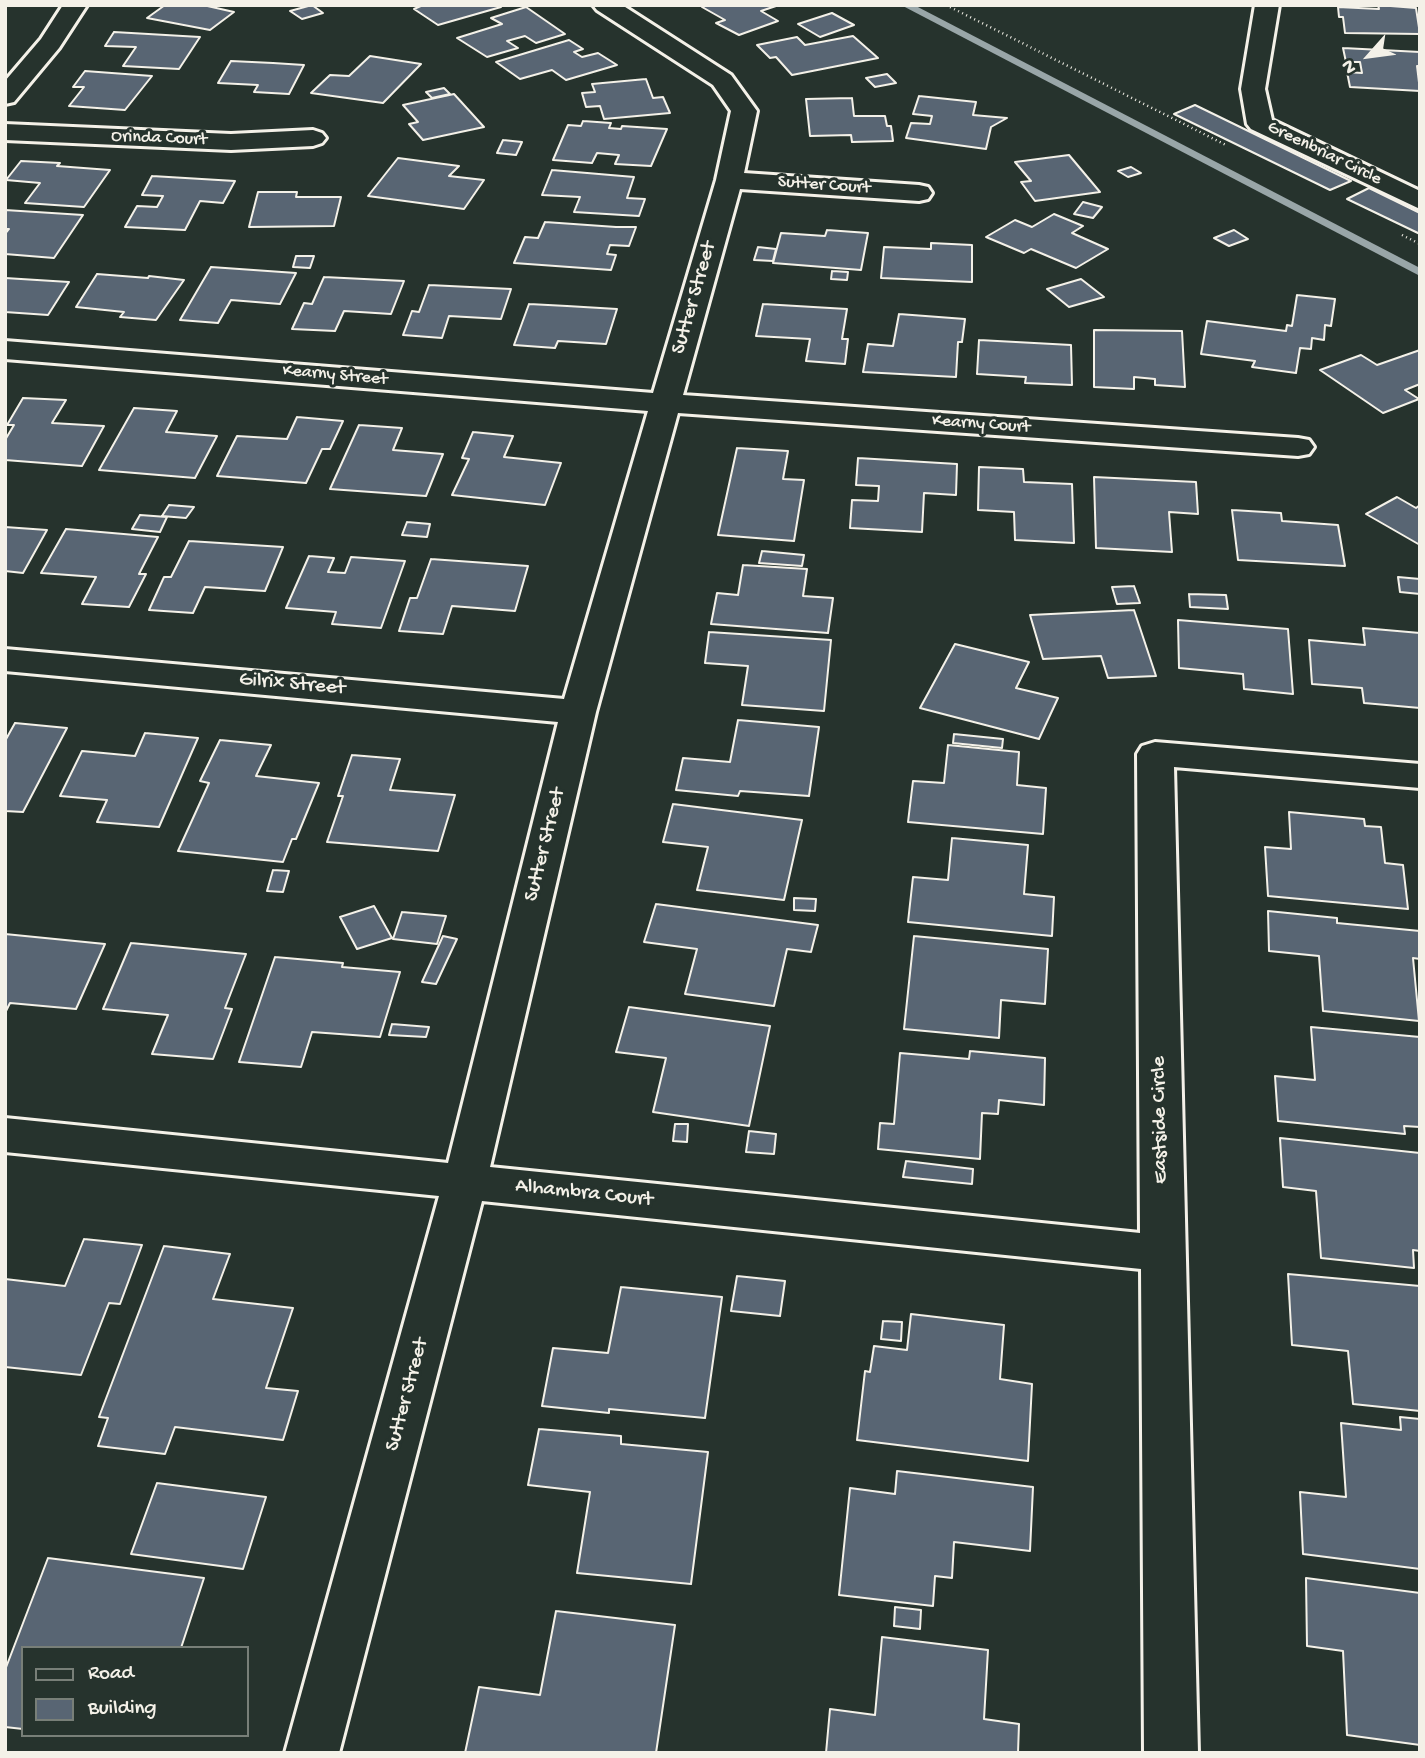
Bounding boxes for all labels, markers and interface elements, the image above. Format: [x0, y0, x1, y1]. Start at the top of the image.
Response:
north arrow [1334, 21, 1404, 91]
text: N [1337, 55, 1363, 77]
street label: Greenbriar Circle [1263, 117, 1385, 191]
street label: Orinda Court [111, 127, 207, 151]
street label: Sutter Court [777, 172, 871, 200]
street label: Sutter Street [667, 239, 723, 357]
street label: Kearny Street [282, 361, 388, 391]
street label: Kearny Court [931, 411, 1031, 439]
street label: Gilrix Street [238, 668, 346, 702]
street label: Sutter Street [520, 786, 572, 904]
street label: Eastside Circle [1147, 1056, 1175, 1184]
street label: Alhambra Court [514, 1174, 654, 1214]
street label: Sutter Street [381, 1336, 435, 1454]
legend [21, 1646, 248, 1737]
text: Road [88, 1662, 134, 1687]
text: Building [88, 1697, 157, 1722]

